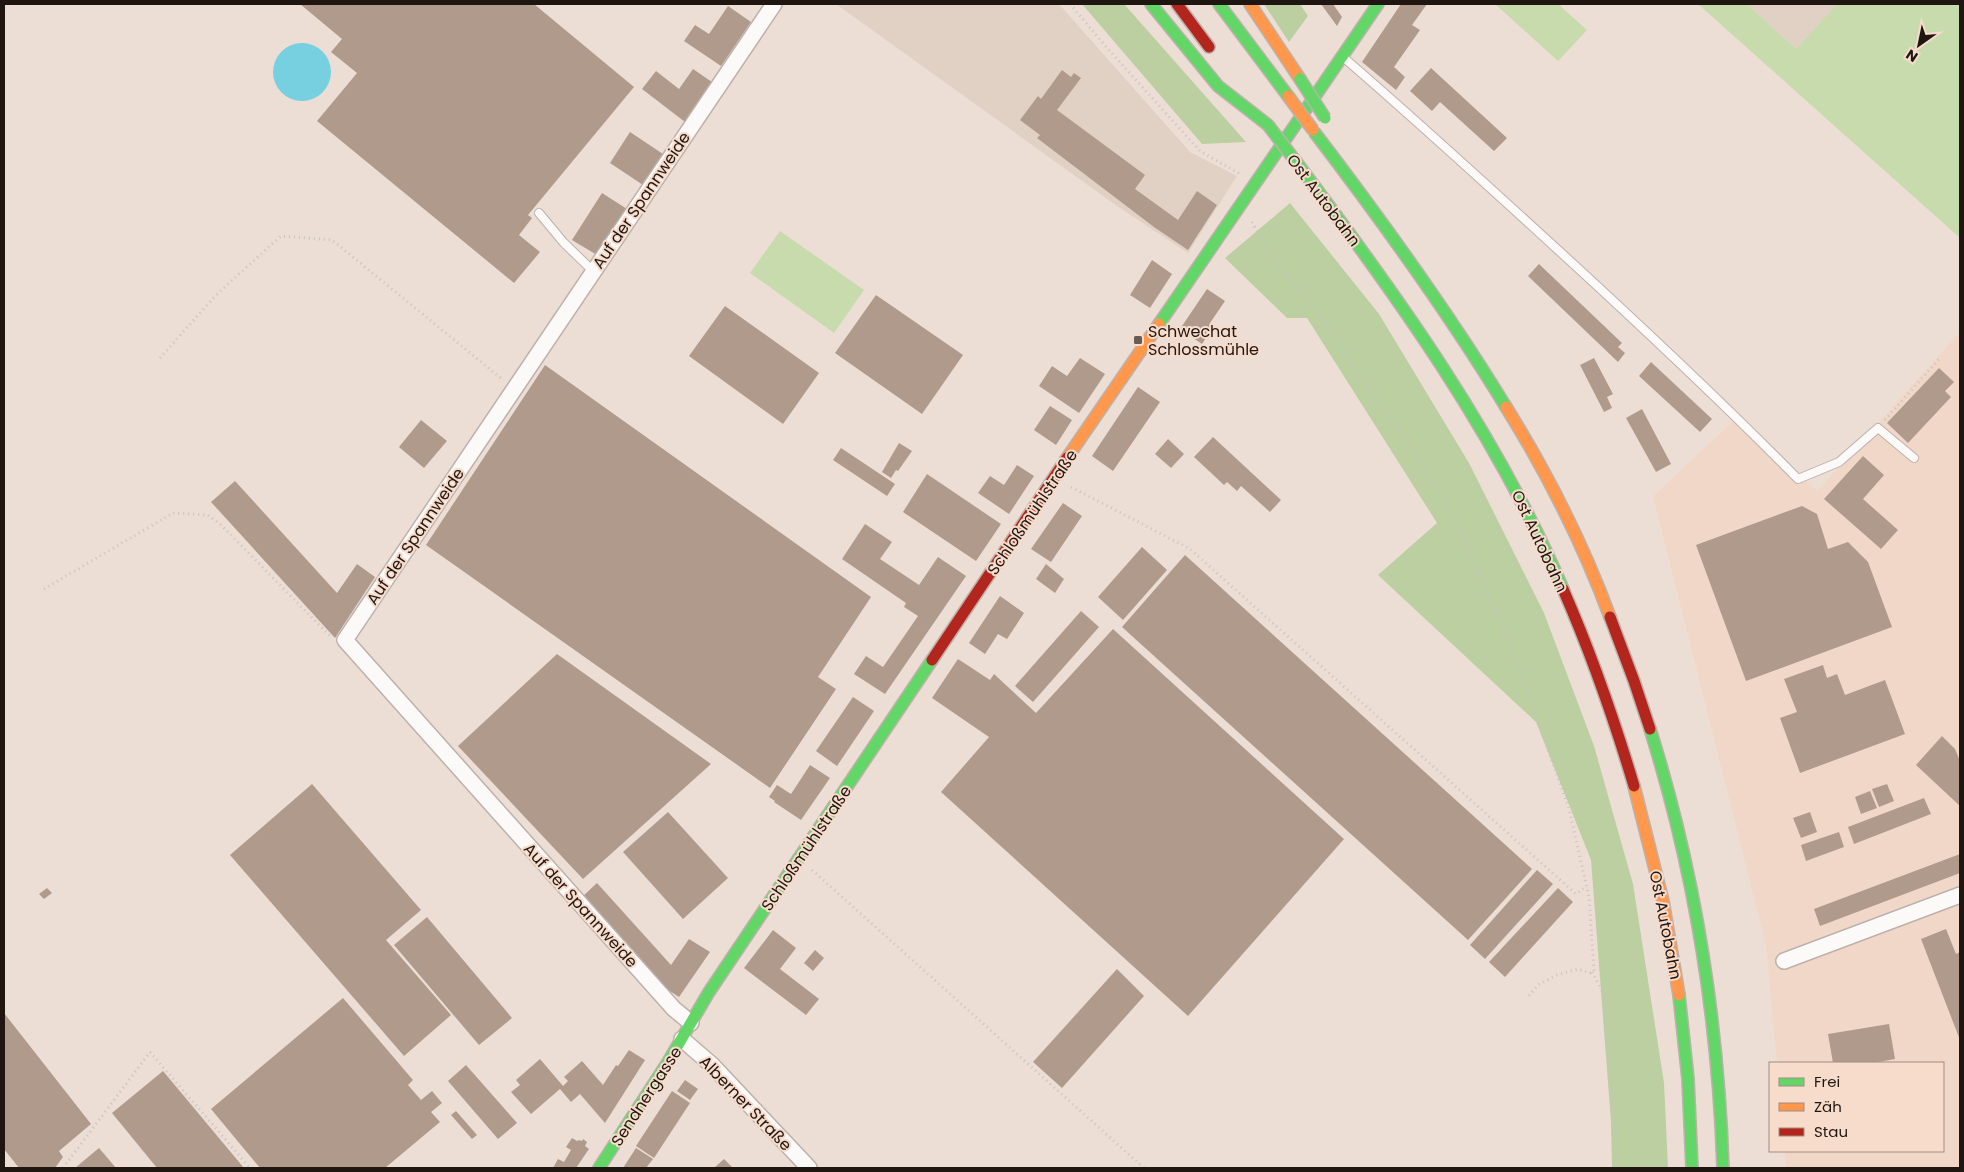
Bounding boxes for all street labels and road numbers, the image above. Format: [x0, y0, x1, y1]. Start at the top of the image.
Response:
street label: Auf der Spannweide [587, 127, 696, 273]
street label: Ost Autobahn [1281, 149, 1366, 251]
street label: Schloßmühlstraße [982, 445, 1083, 580]
street label: Auf der Spannweide [361, 463, 470, 609]
street label: Ost Autobahn [1506, 486, 1573, 596]
street label: Schloßmühlstraße [756, 781, 857, 916]
street label: Auf der Spannweide [518, 838, 643, 973]
street label: Ost Autobahn [1644, 869, 1687, 981]
street label: Sendnergasse [606, 1042, 687, 1151]
street label: Alberner Straße [694, 1051, 797, 1156]

